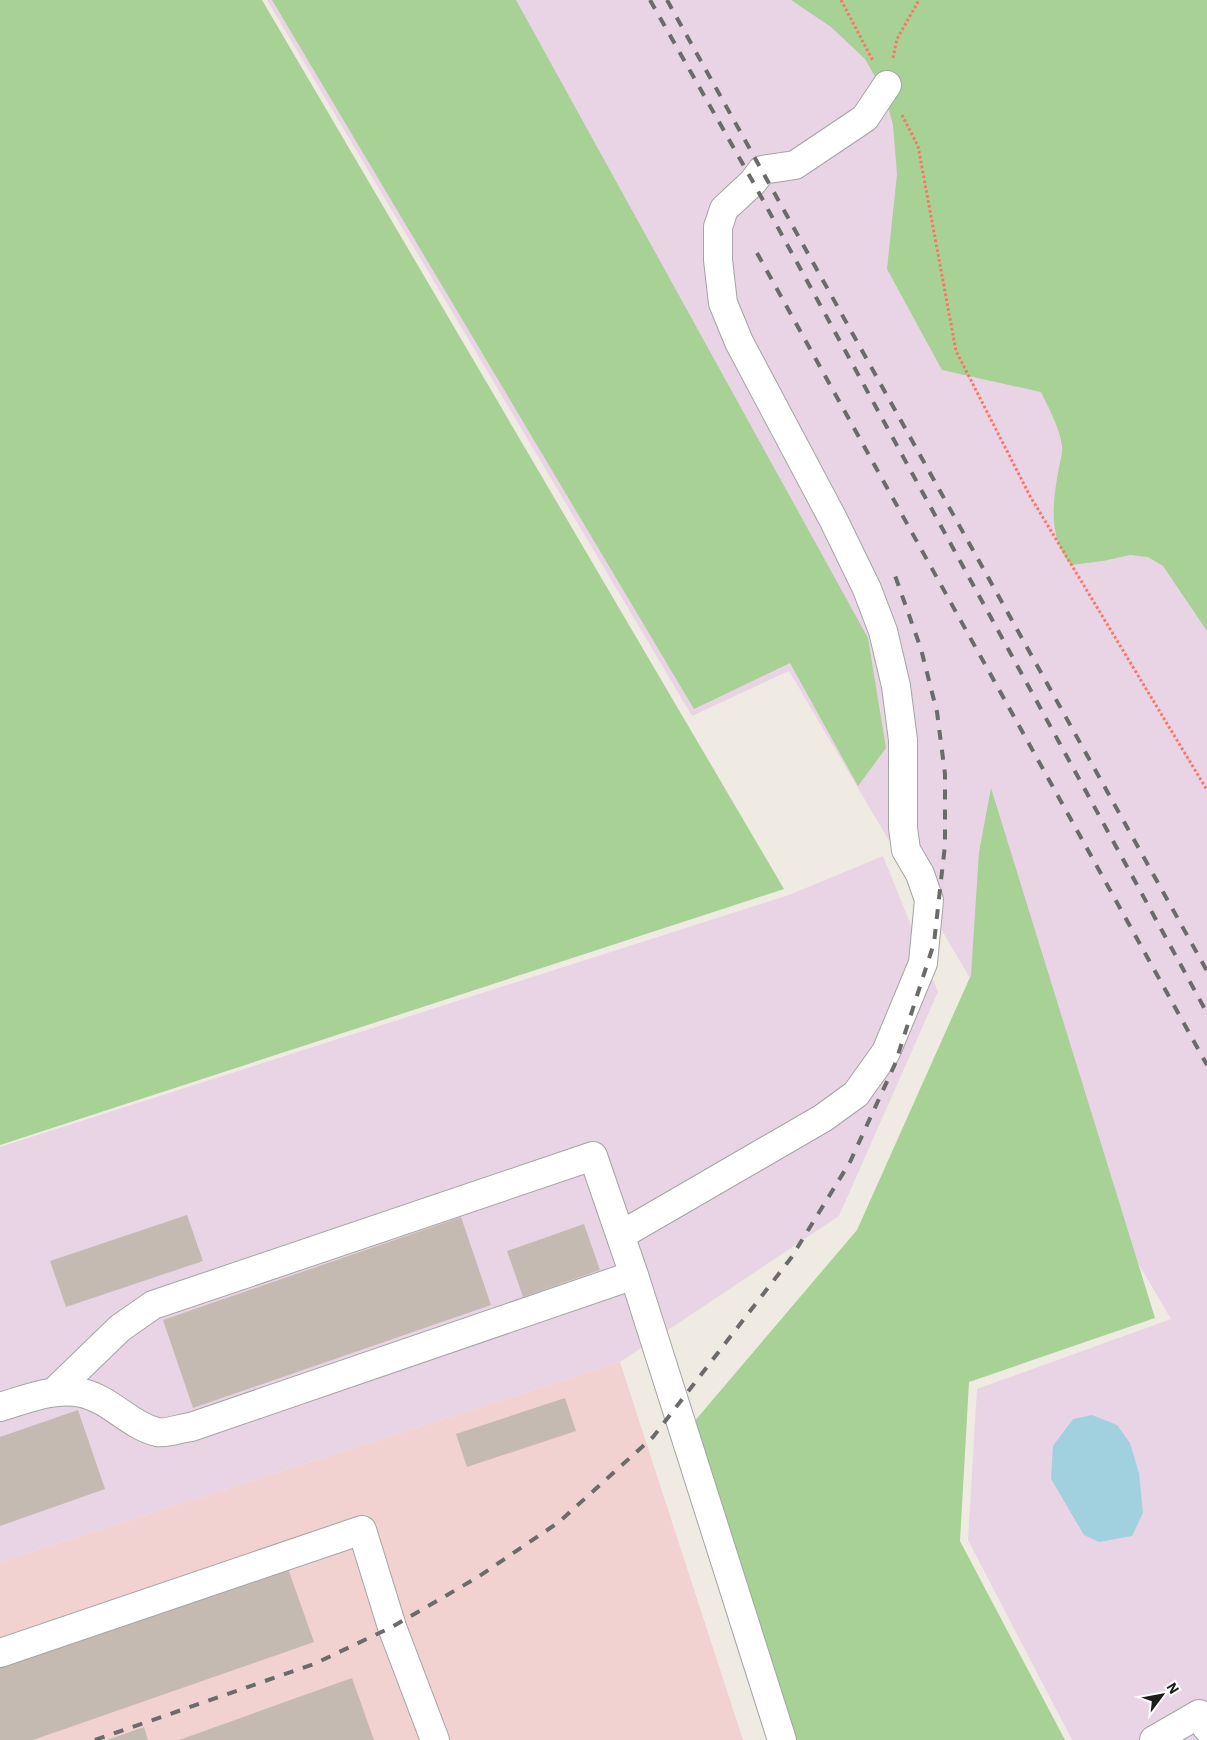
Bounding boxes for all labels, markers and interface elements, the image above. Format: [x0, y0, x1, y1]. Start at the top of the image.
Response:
north arrow [1137, 1670, 1187, 1720]
text: N [1163, 1679, 1183, 1697]

